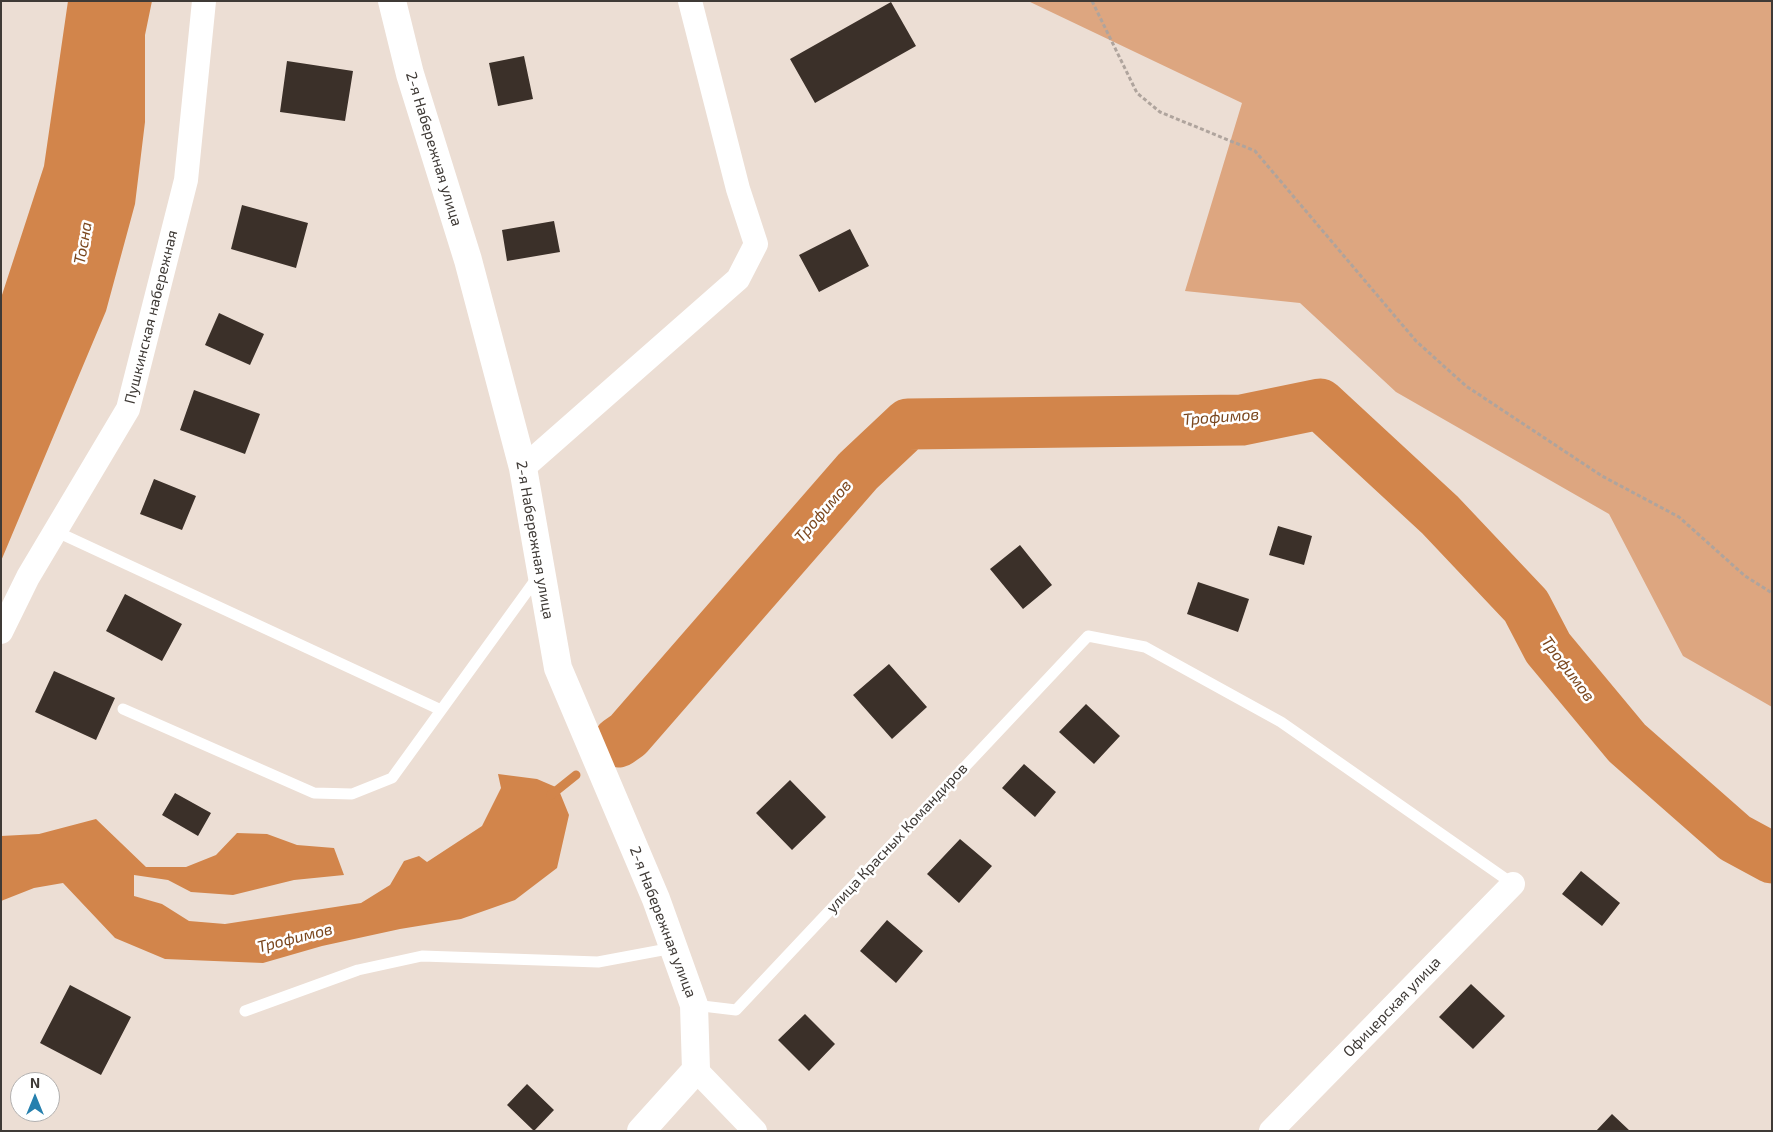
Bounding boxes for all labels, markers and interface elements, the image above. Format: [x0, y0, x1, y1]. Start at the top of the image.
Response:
street label: 2-я Набережная улица [402, 70, 466, 228]
water label: Тосна [70, 220, 96, 266]
street label: Пушкинская набережная [121, 228, 181, 406]
water label: Трофимов [1182, 405, 1260, 429]
street label: 2-я Набережная улица [512, 459, 558, 621]
water label: Трофимов [791, 476, 855, 546]
water label: Трофимов [1537, 633, 1599, 705]
street label: улица Красных Командиров [823, 759, 971, 917]
street label: 2-я Набережная улица [626, 844, 700, 1000]
water label: Трофимов [256, 919, 334, 957]
street label: Офицерская улица [1340, 953, 1444, 1061]
north arrow [10, 1072, 60, 1122]
text: N [30, 1074, 40, 1091]

